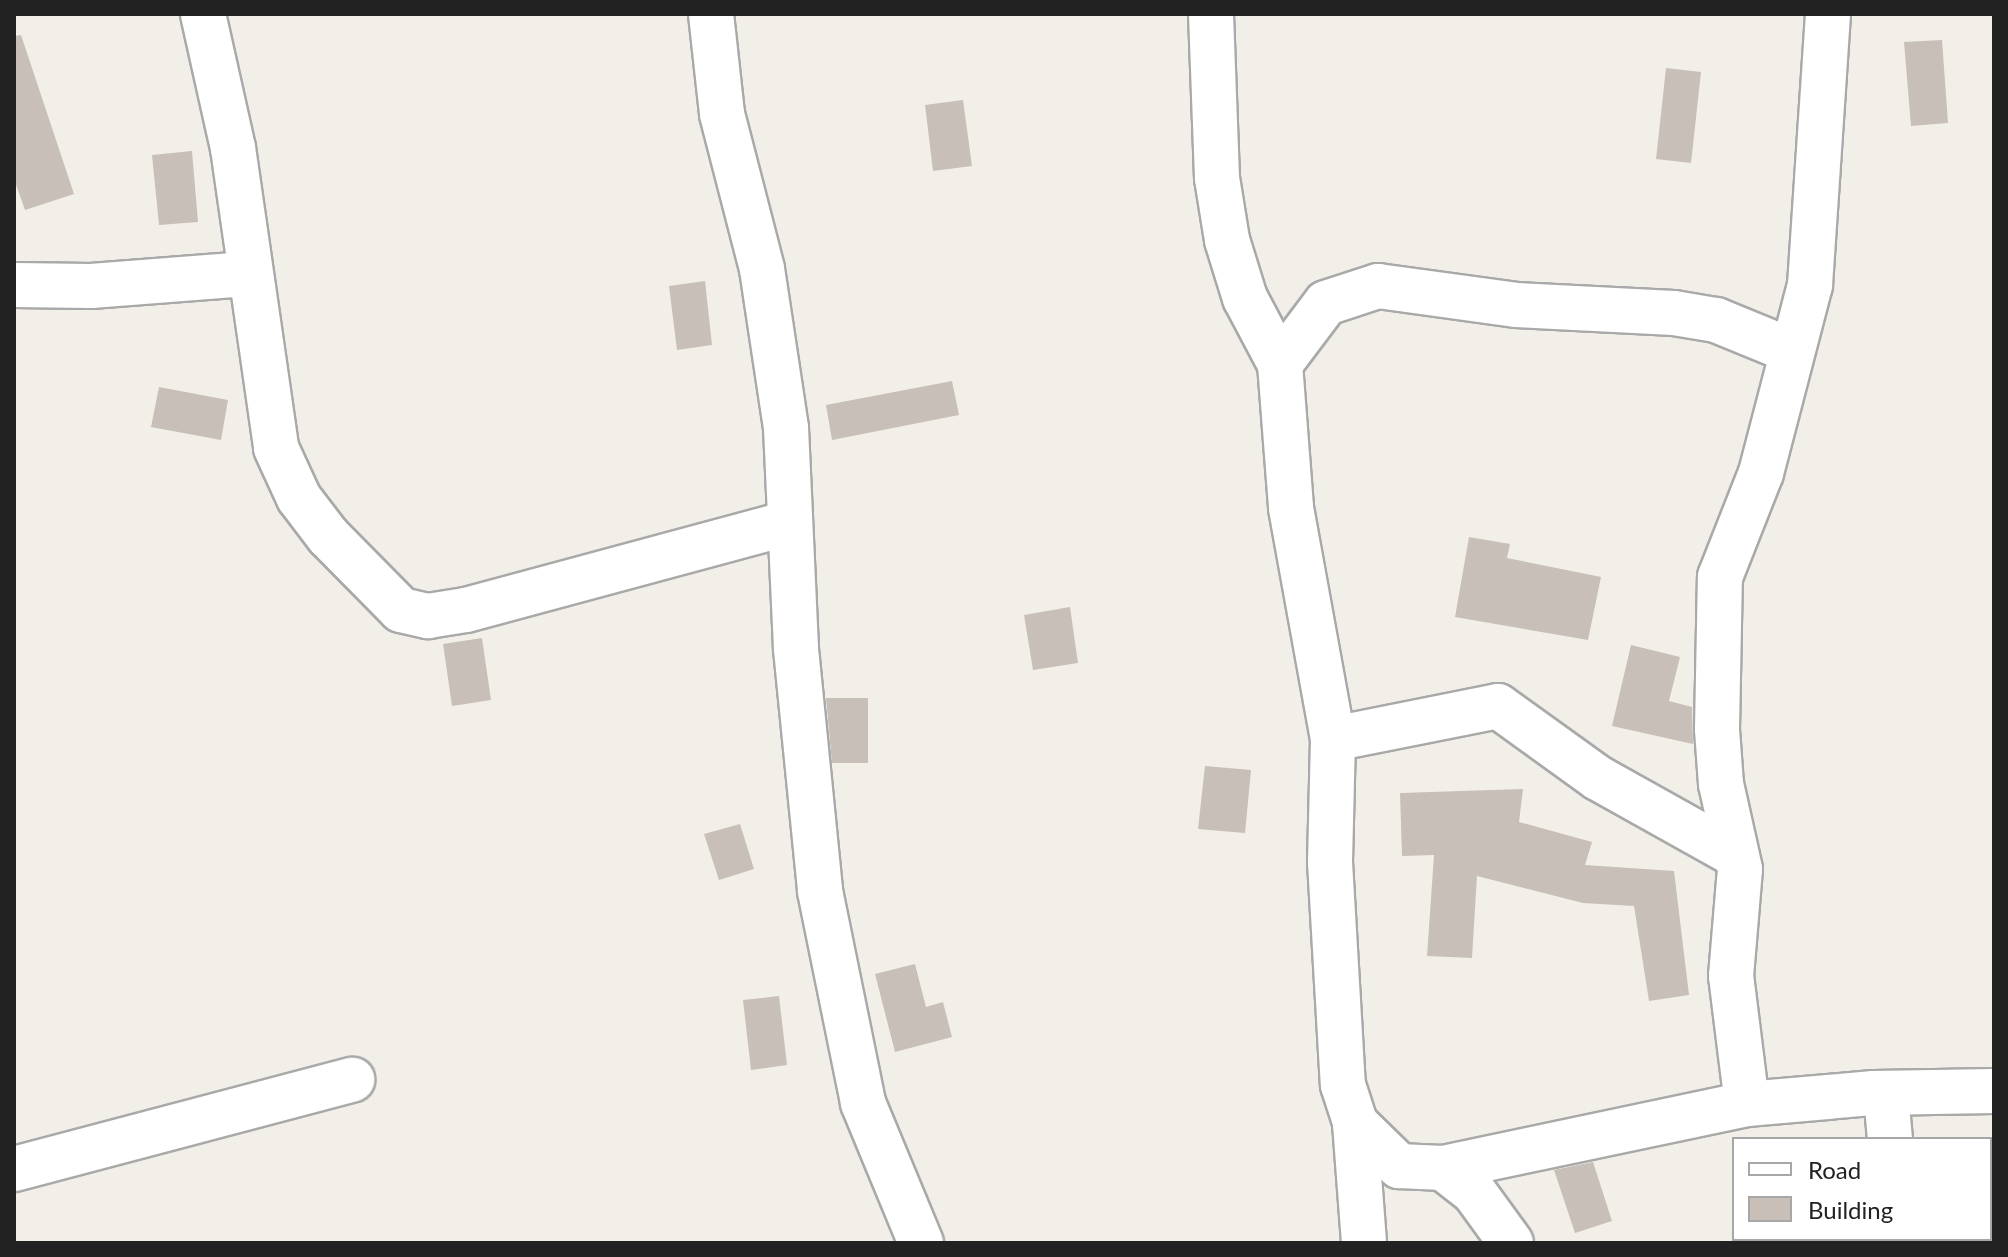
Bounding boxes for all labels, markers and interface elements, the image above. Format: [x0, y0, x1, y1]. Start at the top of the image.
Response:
legend [1732, 1137, 1992, 1241]
text: Road [1808, 1155, 1861, 1184]
text: Building [1808, 1195, 1893, 1224]

